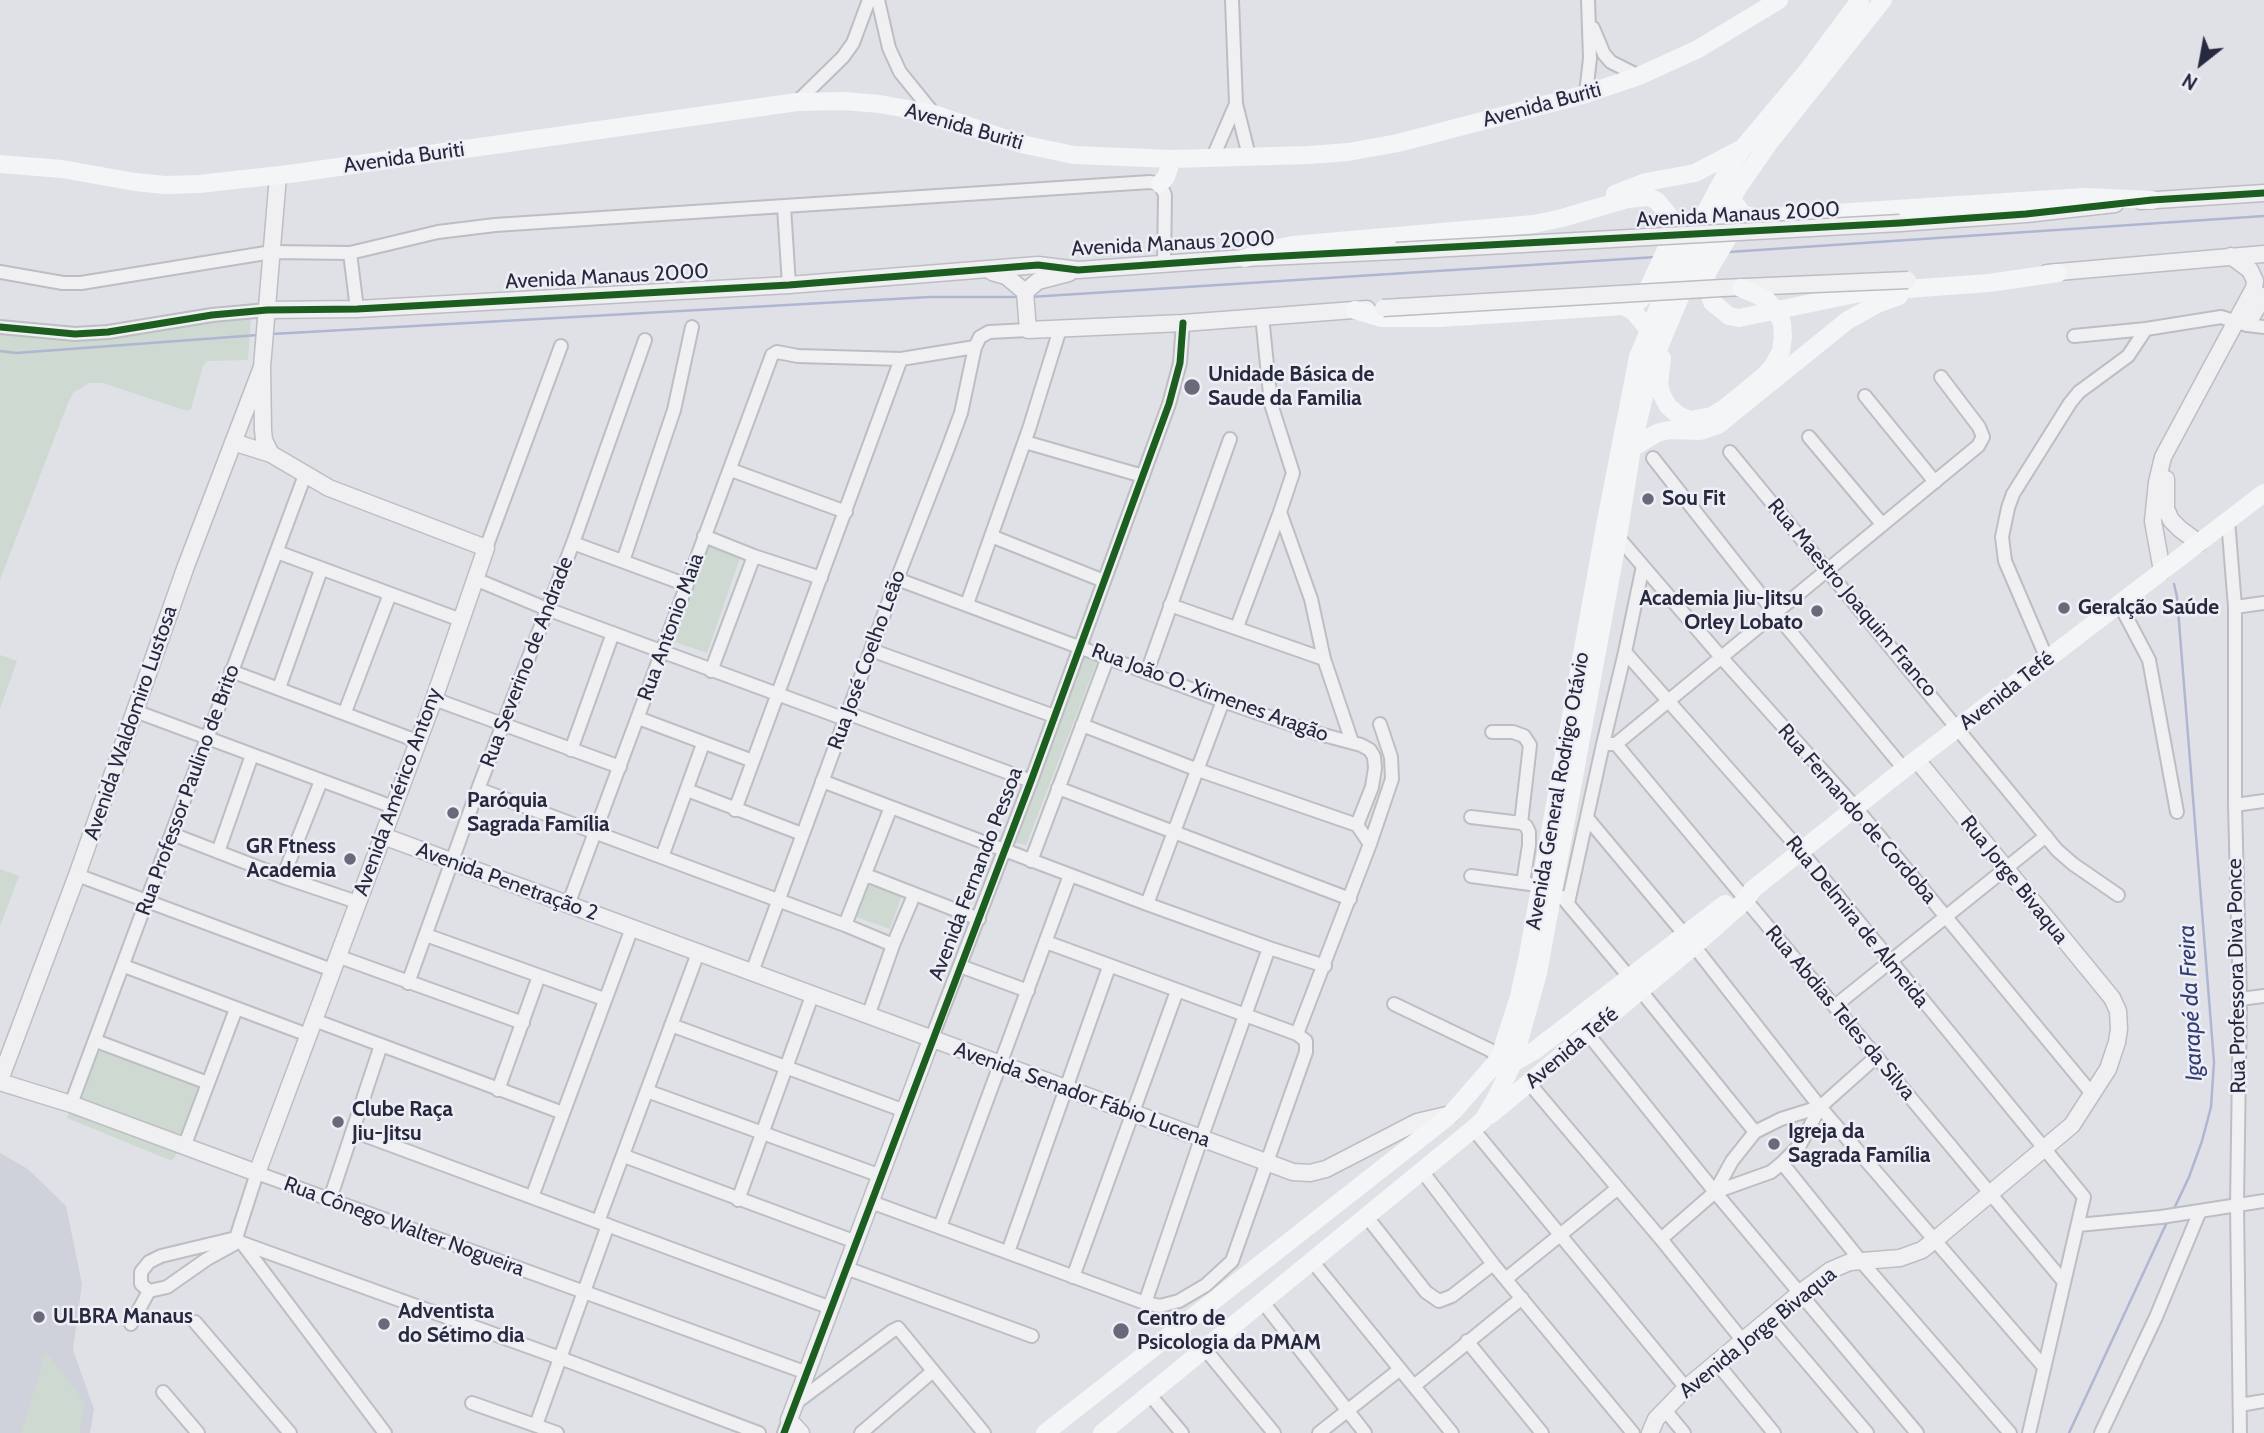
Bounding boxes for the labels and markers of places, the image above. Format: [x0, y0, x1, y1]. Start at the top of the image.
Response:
place label: Unidade Básica de Saude da Familia [1208, 362, 1374, 412]
marker: Unidade Básica de Saude da Familia [1182, 377, 1202, 397]
place label: Sou Fit [1662, 486, 1726, 512]
marker: Sou Fit [1640, 491, 1656, 507]
place label: Academia Jiu-Jitsu Orley Lobato [1639, 586, 1803, 636]
place label: Geralção Saúde [2078, 595, 2219, 621]
marker: Geralção Saúde [2056, 600, 2072, 616]
marker: Academia Jiu-Jitsu Orley Lobato [1809, 603, 1825, 619]
place label: Paróquia Sagrada Família [467, 788, 610, 838]
marker: Paróquia Sagrada Família [445, 805, 461, 821]
place label: GR Ftness Academia [246, 834, 336, 884]
marker: GR Ftness Academia [342, 851, 358, 867]
place label: Clube Raça Jiu-Jitsu [352, 1097, 453, 1147]
marker: Clube Raça Jiu-Jitsu [330, 1114, 346, 1130]
place label: Igreja da Sagrada Família [1788, 1119, 1931, 1169]
marker: Igreja da Sagrada Família [1766, 1136, 1782, 1152]
place label: Adventista do Sétimo dia [398, 1299, 524, 1349]
place label: ULBRA Manaus [53, 1304, 193, 1330]
place label: Centro de Psicologia da PMAM [1137, 1306, 1321, 1356]
marker: ULBRA Manaus [31, 1309, 47, 1325]
marker: Adventista do Sétimo dia [376, 1316, 392, 1332]
marker: Centro de Psicologia da PMAM [1111, 1321, 1131, 1341]

